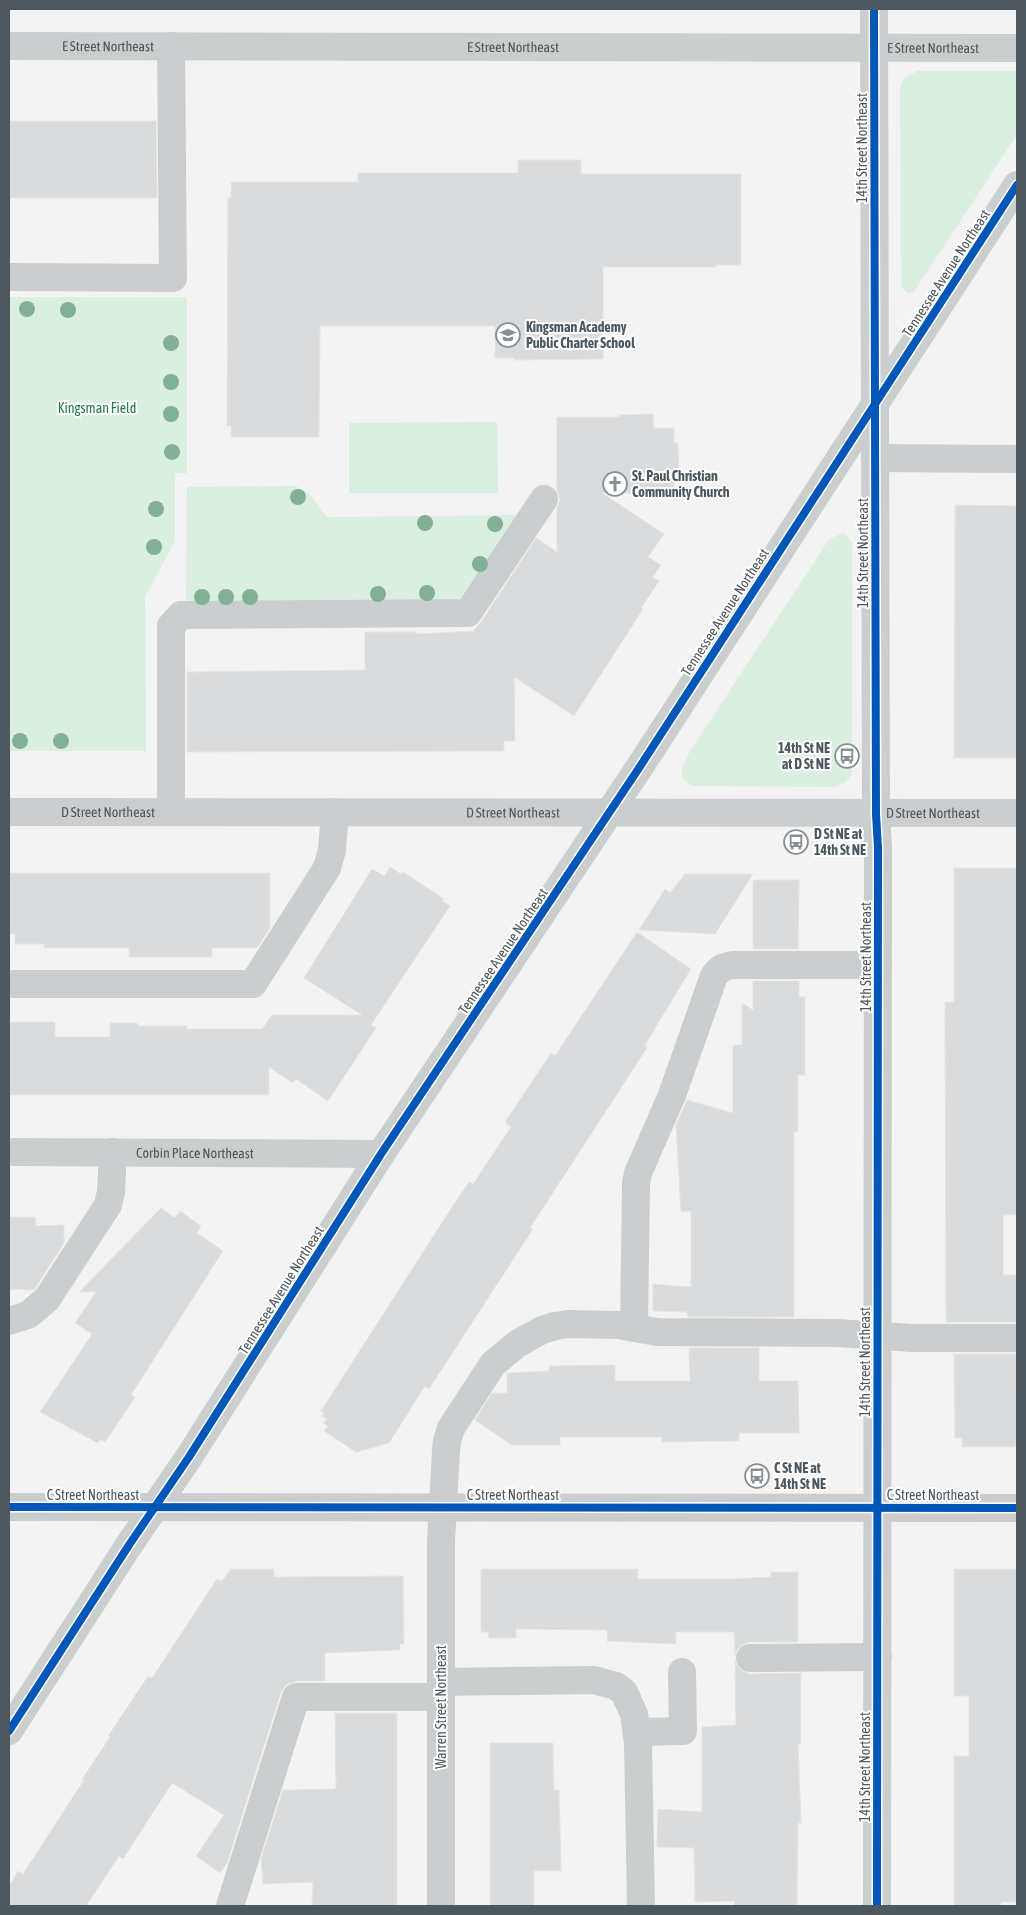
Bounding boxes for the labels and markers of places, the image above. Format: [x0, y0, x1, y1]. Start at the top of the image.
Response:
place label: Kingsman Academy Public Charter School [526, 319, 635, 351]
school or university icon: Kingsman Academy Public Charter School [495, 322, 521, 348]
place label: St. Paul Christian Community Church [632, 468, 730, 500]
church icon: St. Paul Christian Community Church [602, 471, 628, 497]
place label: 14th St NE at D St NE [778, 740, 830, 772]
bus stop icon: 14th St NE at D St NE [834, 743, 860, 769]
place label: D St NE at 14th St NE [814, 826, 866, 858]
bus stop icon: D St NE at 14th St NE [783, 829, 809, 855]
place label: C St NE at 14th St NE [774, 1460, 826, 1492]
bus stop icon: C St NE at 14th St NE [744, 1463, 770, 1489]

